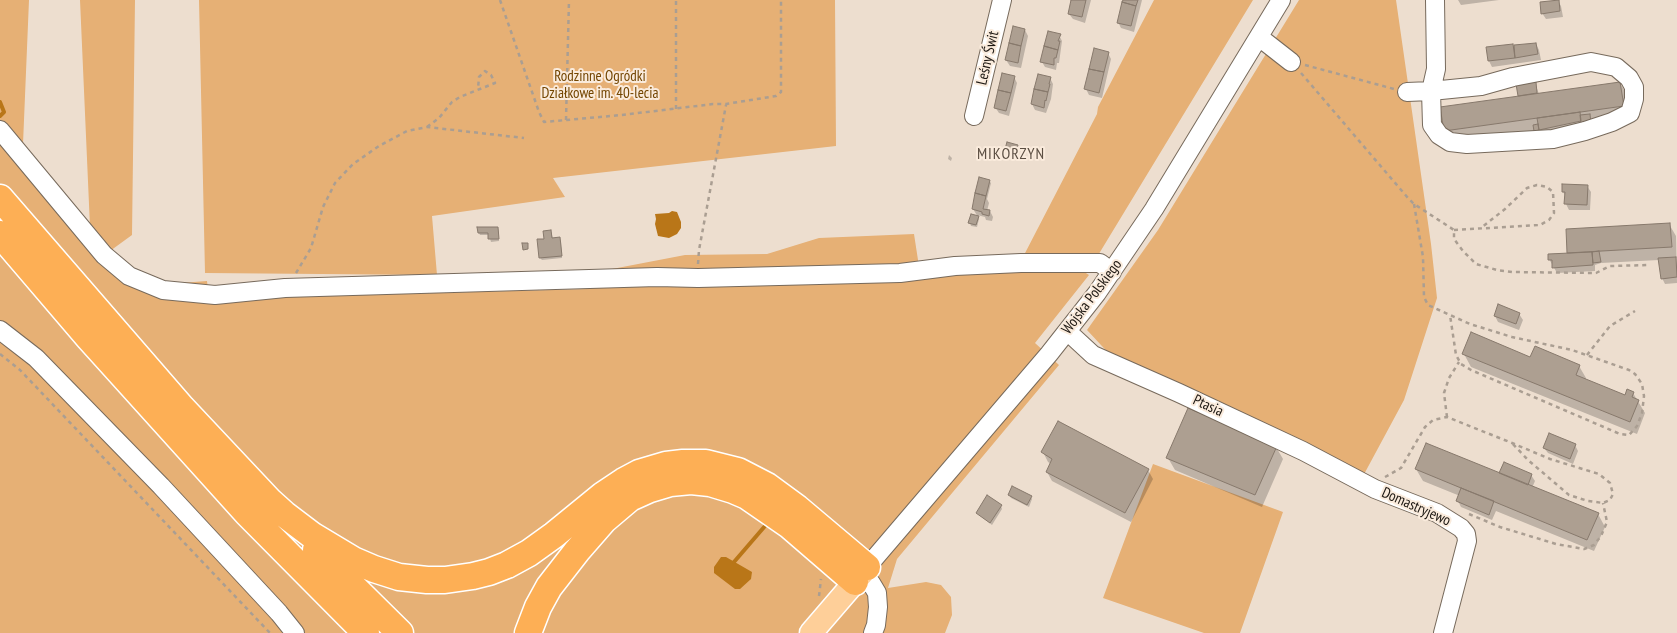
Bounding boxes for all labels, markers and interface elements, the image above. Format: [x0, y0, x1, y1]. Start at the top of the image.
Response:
street label: Leśny Świt [973, 29, 1003, 87]
park label: Rodzinne Ogródki Działkowe im. 40-lecia [542, 68, 658, 103]
district label: MIKORZYN [976, 144, 1046, 164]
street label: Wojska Polskiego [1058, 256, 1126, 338]
street label: Ptasia [1190, 391, 1226, 421]
street label: Domastryjewo [1379, 484, 1453, 530]

